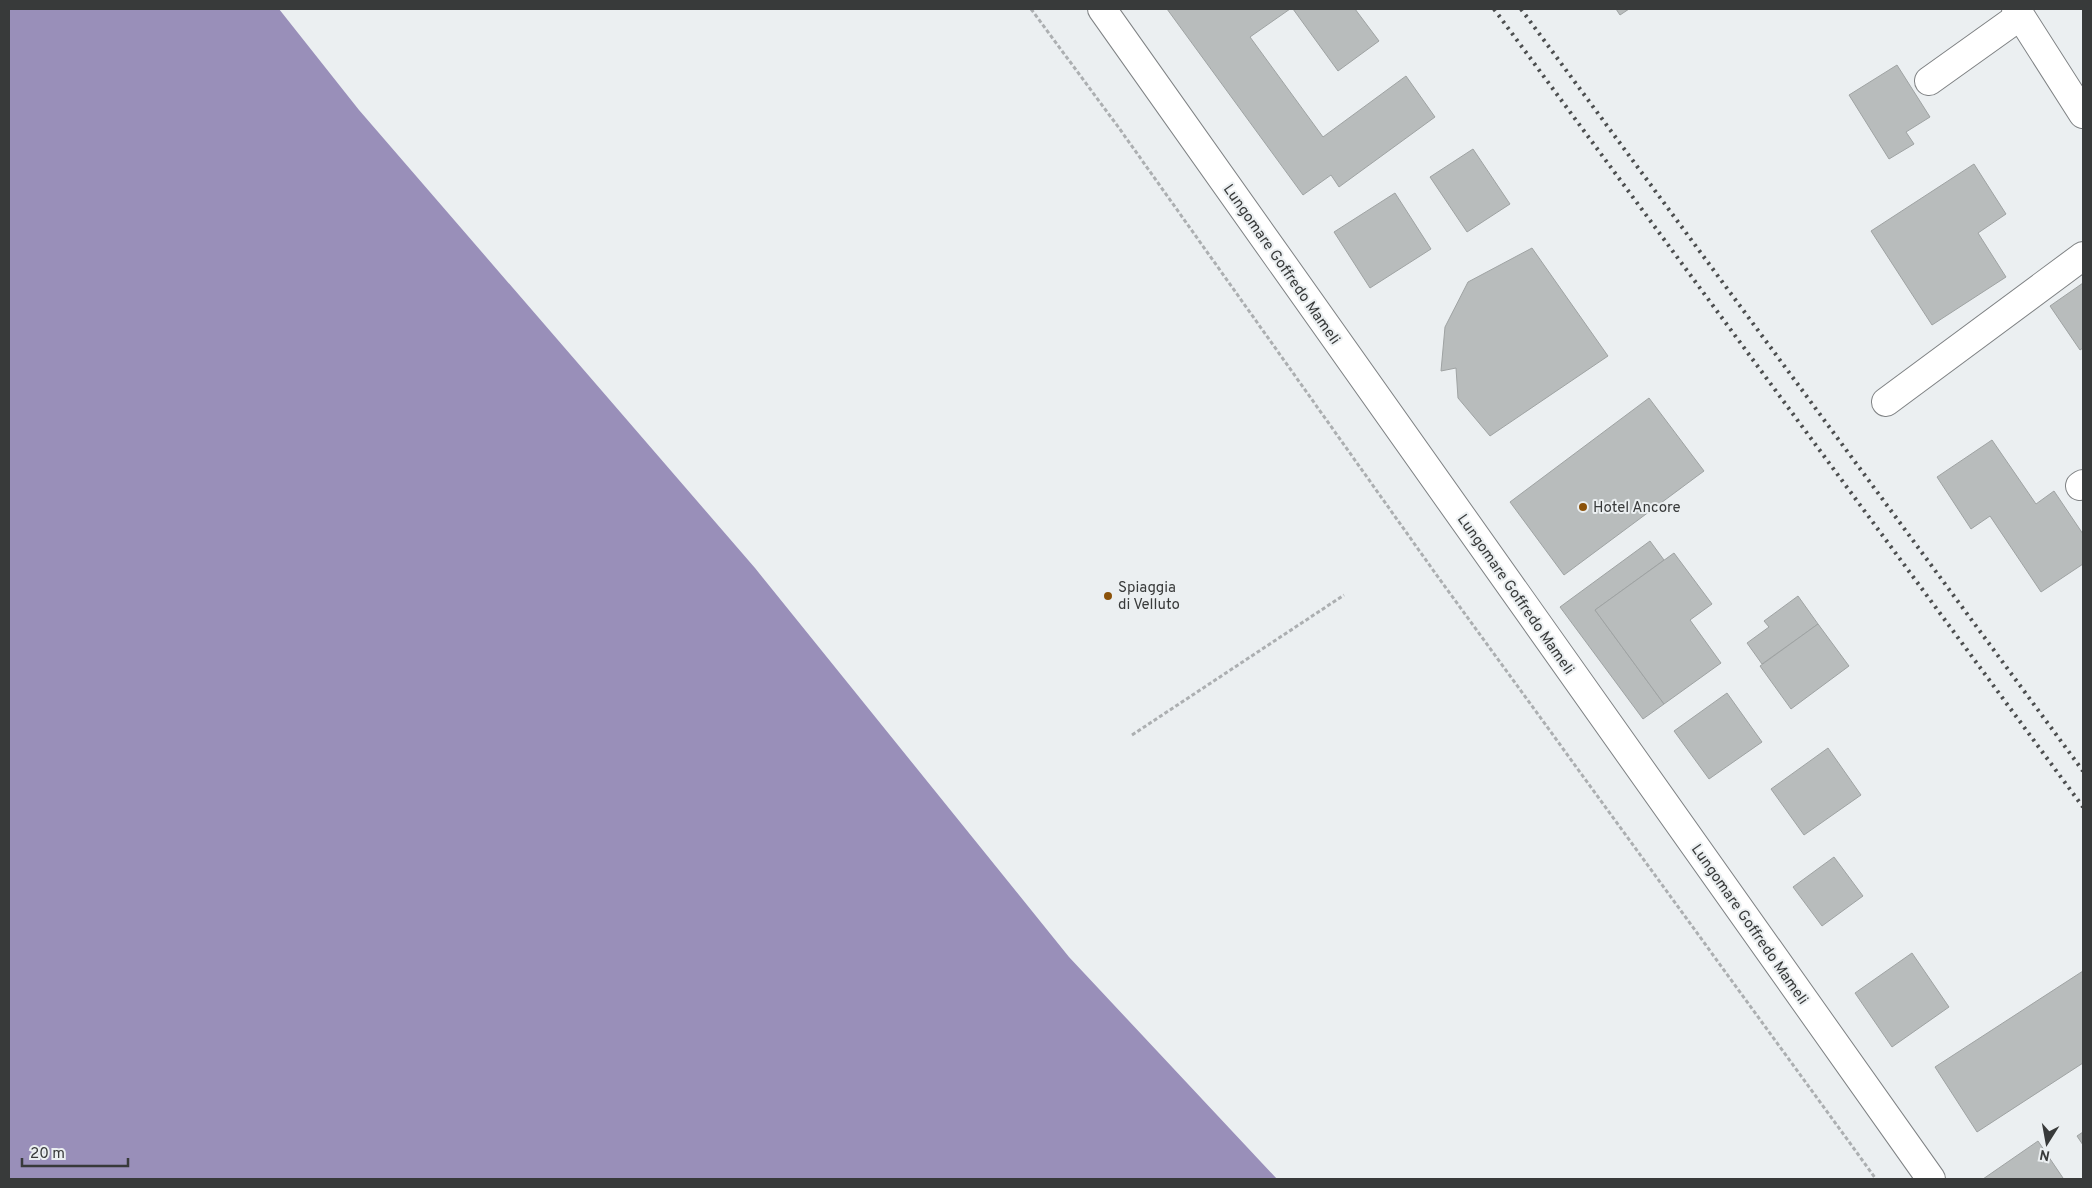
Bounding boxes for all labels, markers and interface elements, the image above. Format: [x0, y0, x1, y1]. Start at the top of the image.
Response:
street label: Lungomare Goffredo Mameli [1218, 181, 1343, 349]
place label: Hotel Ancore [1593, 499, 1681, 518]
marker: Hotel Ancore [1577, 501, 1589, 513]
street label: Lungomare Goffredo Mameli [1452, 511, 1577, 679]
place label: Spiaggia di Velluto [1118, 579, 1180, 615]
marker: Spiaggia di Velluto [1102, 590, 1114, 602]
street label: Lungomare Goffredo Mameli [1686, 841, 1811, 1009]
north arrow [2022, 1118, 2072, 1168]
scale bar [22, 1136, 129, 1168]
text: 20 m [30, 1145, 65, 1164]
text: N [2038, 1145, 2051, 1164]

